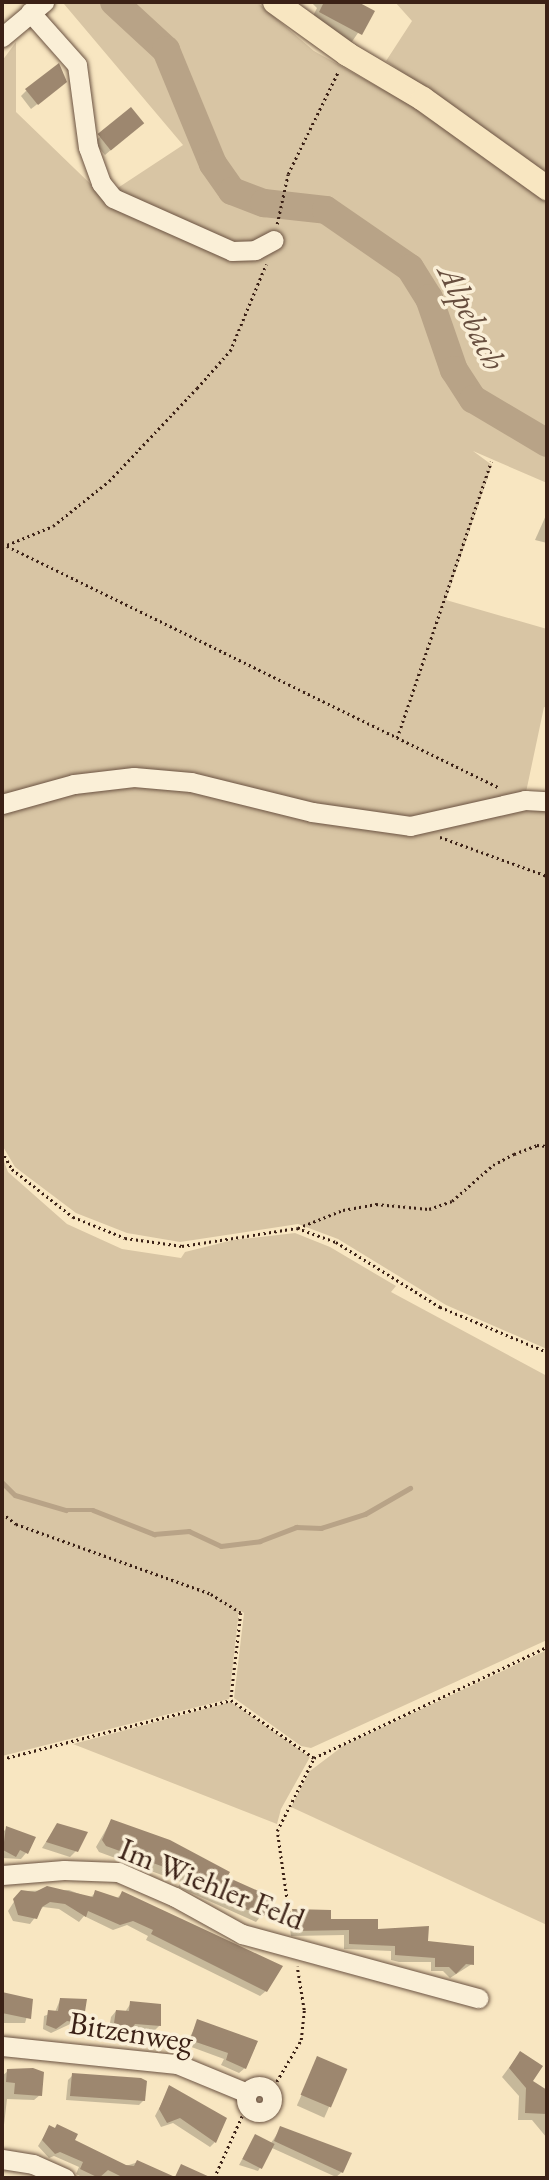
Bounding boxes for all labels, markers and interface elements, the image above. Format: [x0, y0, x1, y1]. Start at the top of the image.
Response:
water label: Alpebach [429, 258, 515, 376]
street label: Im Wiehler Feld [114, 1829, 310, 1939]
street label: Bitzenweg [66, 2003, 196, 2061]

